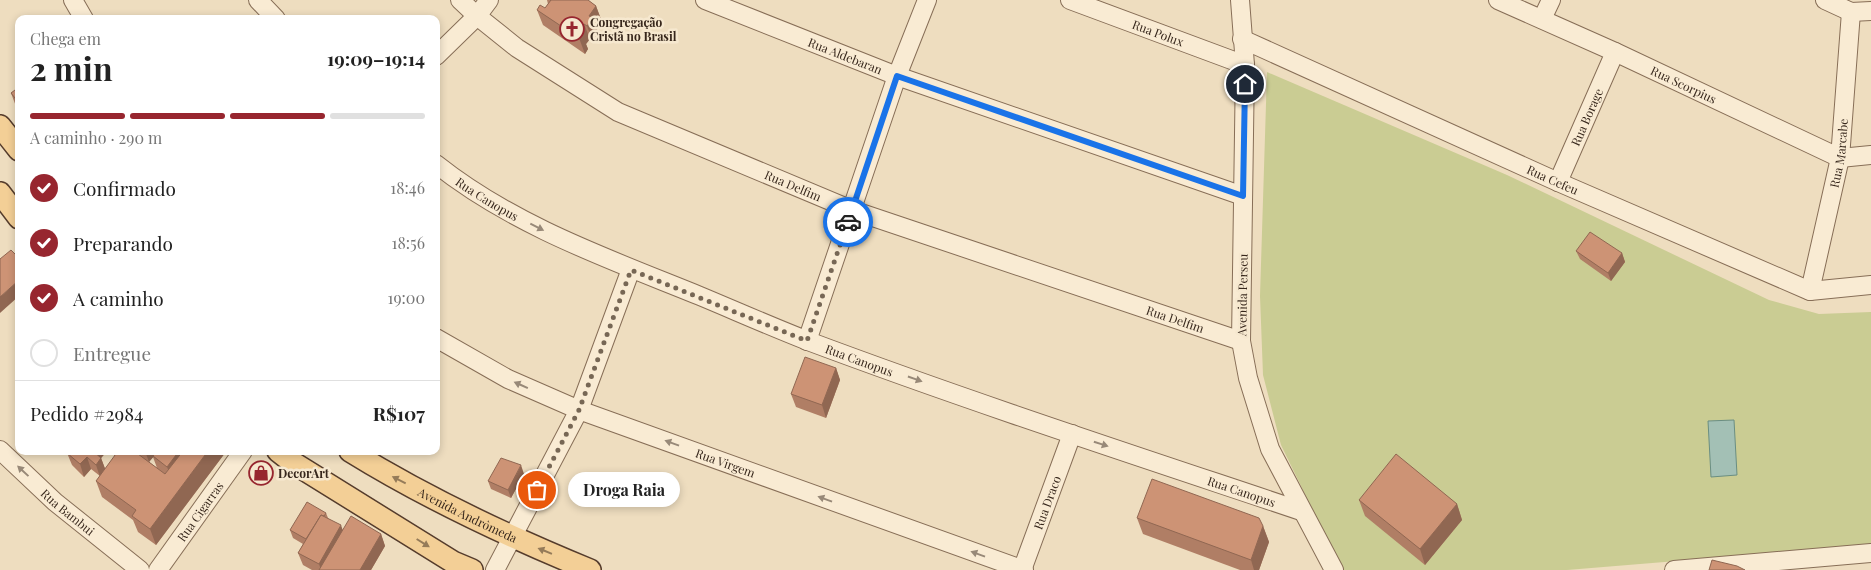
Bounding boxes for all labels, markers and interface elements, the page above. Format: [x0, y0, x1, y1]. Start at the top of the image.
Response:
place label: Congregação Cristã no Brasil [590, 14, 677, 44]
church icon: Congregação Cristã no Brasil [559, 16, 585, 42]
street label: Rua Polux [1130, 16, 1187, 50]
text: Chega em [30, 28, 101, 49]
street label: Rua Aldebaran [806, 34, 885, 77]
text: 19:09–19:14 [327, 45, 425, 71]
text: 2 min [30, 46, 113, 89]
street label: Rua Scorpius [1648, 62, 1719, 107]
pin [1224, 63, 1266, 105]
icon: home [1231, 70, 1259, 98]
street label: Rua Borage [1567, 86, 1606, 148]
street label: Rua Marcabe [1826, 118, 1851, 189]
text: A caminho · 290 m [30, 127, 162, 148]
street label: Rua Cefeu [1524, 161, 1581, 198]
street label: Rua Delfim [762, 166, 824, 204]
street label: Rua Canopus [453, 173, 522, 224]
icon: check [30, 174, 58, 202]
text: Confirmado [73, 175, 176, 201]
text: 18:46 [390, 177, 425, 198]
courier [823, 197, 873, 247]
icon: car [834, 208, 862, 236]
one-way arrow [530, 223, 544, 231]
icon: check [30, 229, 58, 257]
text: Preparando [73, 230, 173, 256]
text: 18:56 [392, 232, 425, 253]
street label: Avenida Perseu [1233, 254, 1251, 337]
icon: check [30, 284, 58, 312]
text: A caminho [73, 285, 164, 311]
text: 19:00 [387, 287, 425, 308]
street label: Rua Delfim [1144, 302, 1207, 336]
text: Entregue [73, 340, 151, 366]
street label: Rua Canopus [823, 340, 895, 380]
one-way arrow [907, 376, 922, 383]
one-way arrow [514, 380, 528, 388]
text: Pedido #2984 [30, 400, 143, 426]
text: R$107 [373, 400, 425, 426]
one-way arrow [664, 439, 679, 447]
one-way arrow [1094, 440, 1109, 448]
street label: Rua Virgem [693, 445, 758, 481]
shop icon: DecorArt [248, 460, 274, 486]
one-way arrow [17, 465, 29, 477]
place label: DecorArt [278, 465, 330, 481]
pin [516, 469, 558, 511]
callout: Droga Raia [567, 472, 680, 508]
street label: Rua Canopus [1205, 472, 1278, 510]
street label: Rua Draco [1030, 473, 1064, 531]
one-way arrow [392, 476, 406, 484]
icon: bag [523, 476, 551, 504]
street label: Rua Cigarras [173, 478, 227, 544]
text: Droga Raia [583, 479, 665, 500]
street label: Avenida Andrômeda [414, 483, 520, 546]
street label: Rua Bambui [38, 485, 98, 539]
one-way arrow [817, 494, 832, 502]
one-way arrow [416, 538, 429, 547]
one-way arrow [538, 547, 552, 555]
one-way arrow [970, 549, 985, 557]

